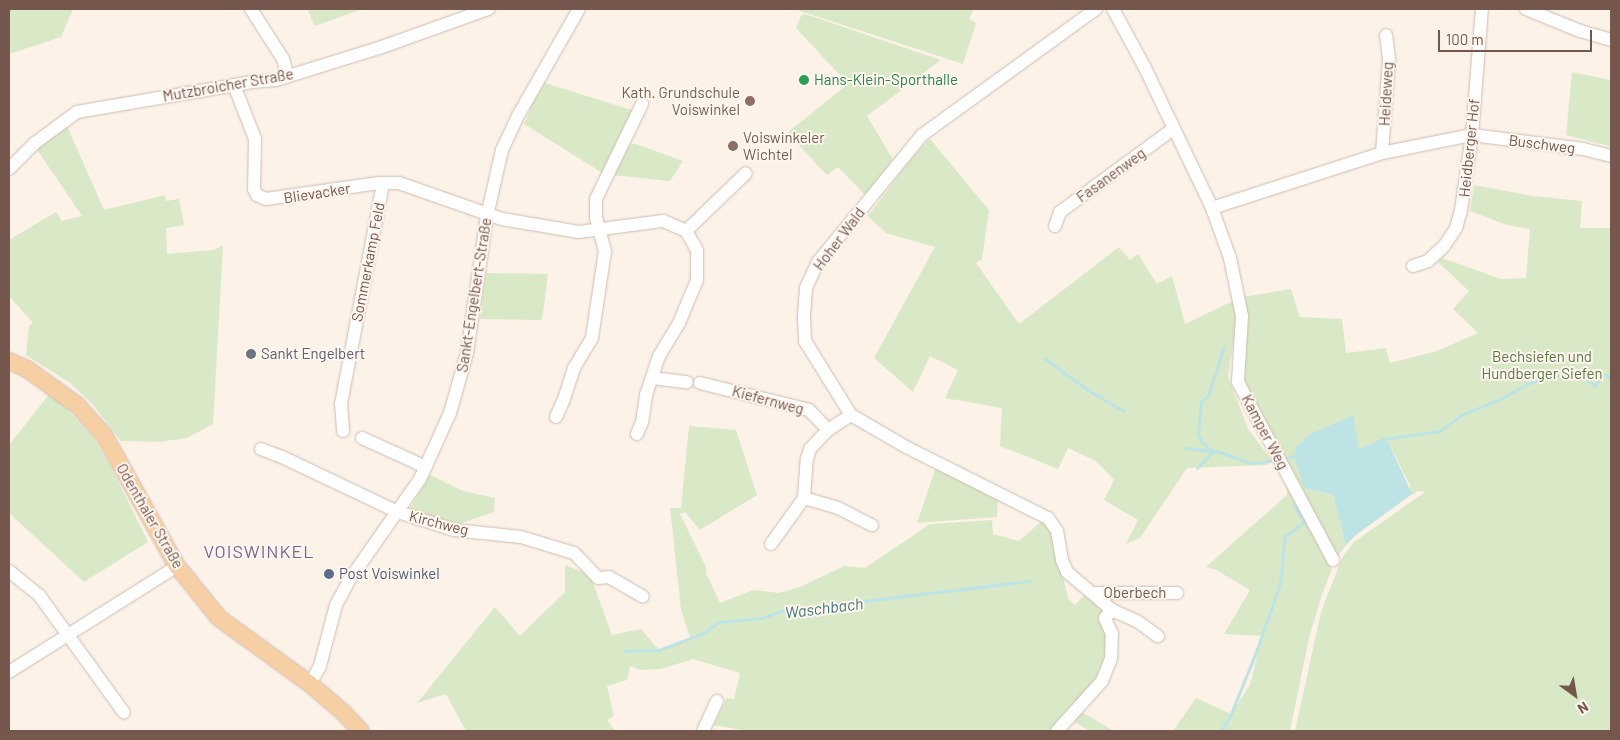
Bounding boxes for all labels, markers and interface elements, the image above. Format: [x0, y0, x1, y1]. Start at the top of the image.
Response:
scale bar [1440, 20, 1594, 52]
text: 100 m [1446, 30, 1484, 48]
street label: Heideweg [1375, 61, 1397, 127]
street label: Mutzbroicher Straße [161, 65, 295, 105]
place label: Hans-Klein-Sporthalle [814, 71, 958, 89]
marker: Hans-Klein-Sporthalle [798, 74, 810, 86]
place label: Kath. Grundschule Voiswinkel [621, 83, 740, 118]
marker: Kath. Grundschule Voiswinkel [744, 95, 756, 107]
street label: Heidberger Hof [1455, 98, 1483, 198]
place label: Voiswinkeler Wichtel [743, 128, 825, 163]
street label: Buschweg [1508, 131, 1576, 157]
marker: Voiswinkeler Wichtel [727, 140, 739, 152]
street label: Fasanenweg [1073, 144, 1149, 206]
street label: Blievacker [282, 179, 352, 207]
street label: Sommerkamp Feld [348, 201, 388, 323]
street label: Hoher Wald [809, 204, 869, 274]
street label: Sankt-Engelbert-Straße [453, 216, 495, 374]
place label: Sankt Engelbert [261, 345, 365, 363]
park label: Bechsiefen und Hundberger Siefen [1481, 347, 1603, 382]
marker: Sankt Engelbert [245, 348, 257, 360]
street label: Kiefernweg [730, 382, 806, 418]
street label: Kamper Weg [1238, 391, 1292, 473]
street label: Odenthaler Straße [113, 460, 187, 572]
street label: Kirchweg [407, 507, 471, 539]
district label: VOISWINKEL [202, 540, 316, 562]
place label: Post Voiswinkel [339, 565, 440, 583]
marker: Post Voiswinkel [323, 568, 335, 580]
street label: Oberbech [1104, 584, 1166, 602]
water label: Waschbach [784, 594, 864, 622]
north arrow [1550, 670, 1600, 720]
text: N [1575, 698, 1592, 718]

